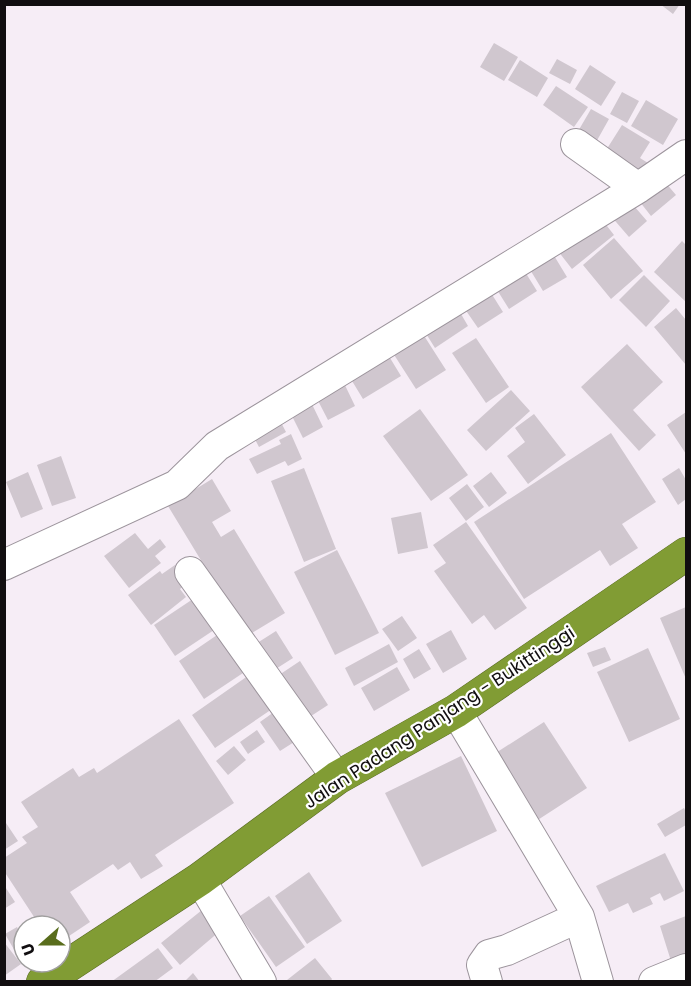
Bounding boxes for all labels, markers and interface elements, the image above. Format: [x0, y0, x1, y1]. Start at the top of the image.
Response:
street label: Jalan Padang Panjang - Bukittinggi [299, 620, 579, 814]
north arrow [12, 914, 72, 974]
text: U [16, 940, 41, 959]

